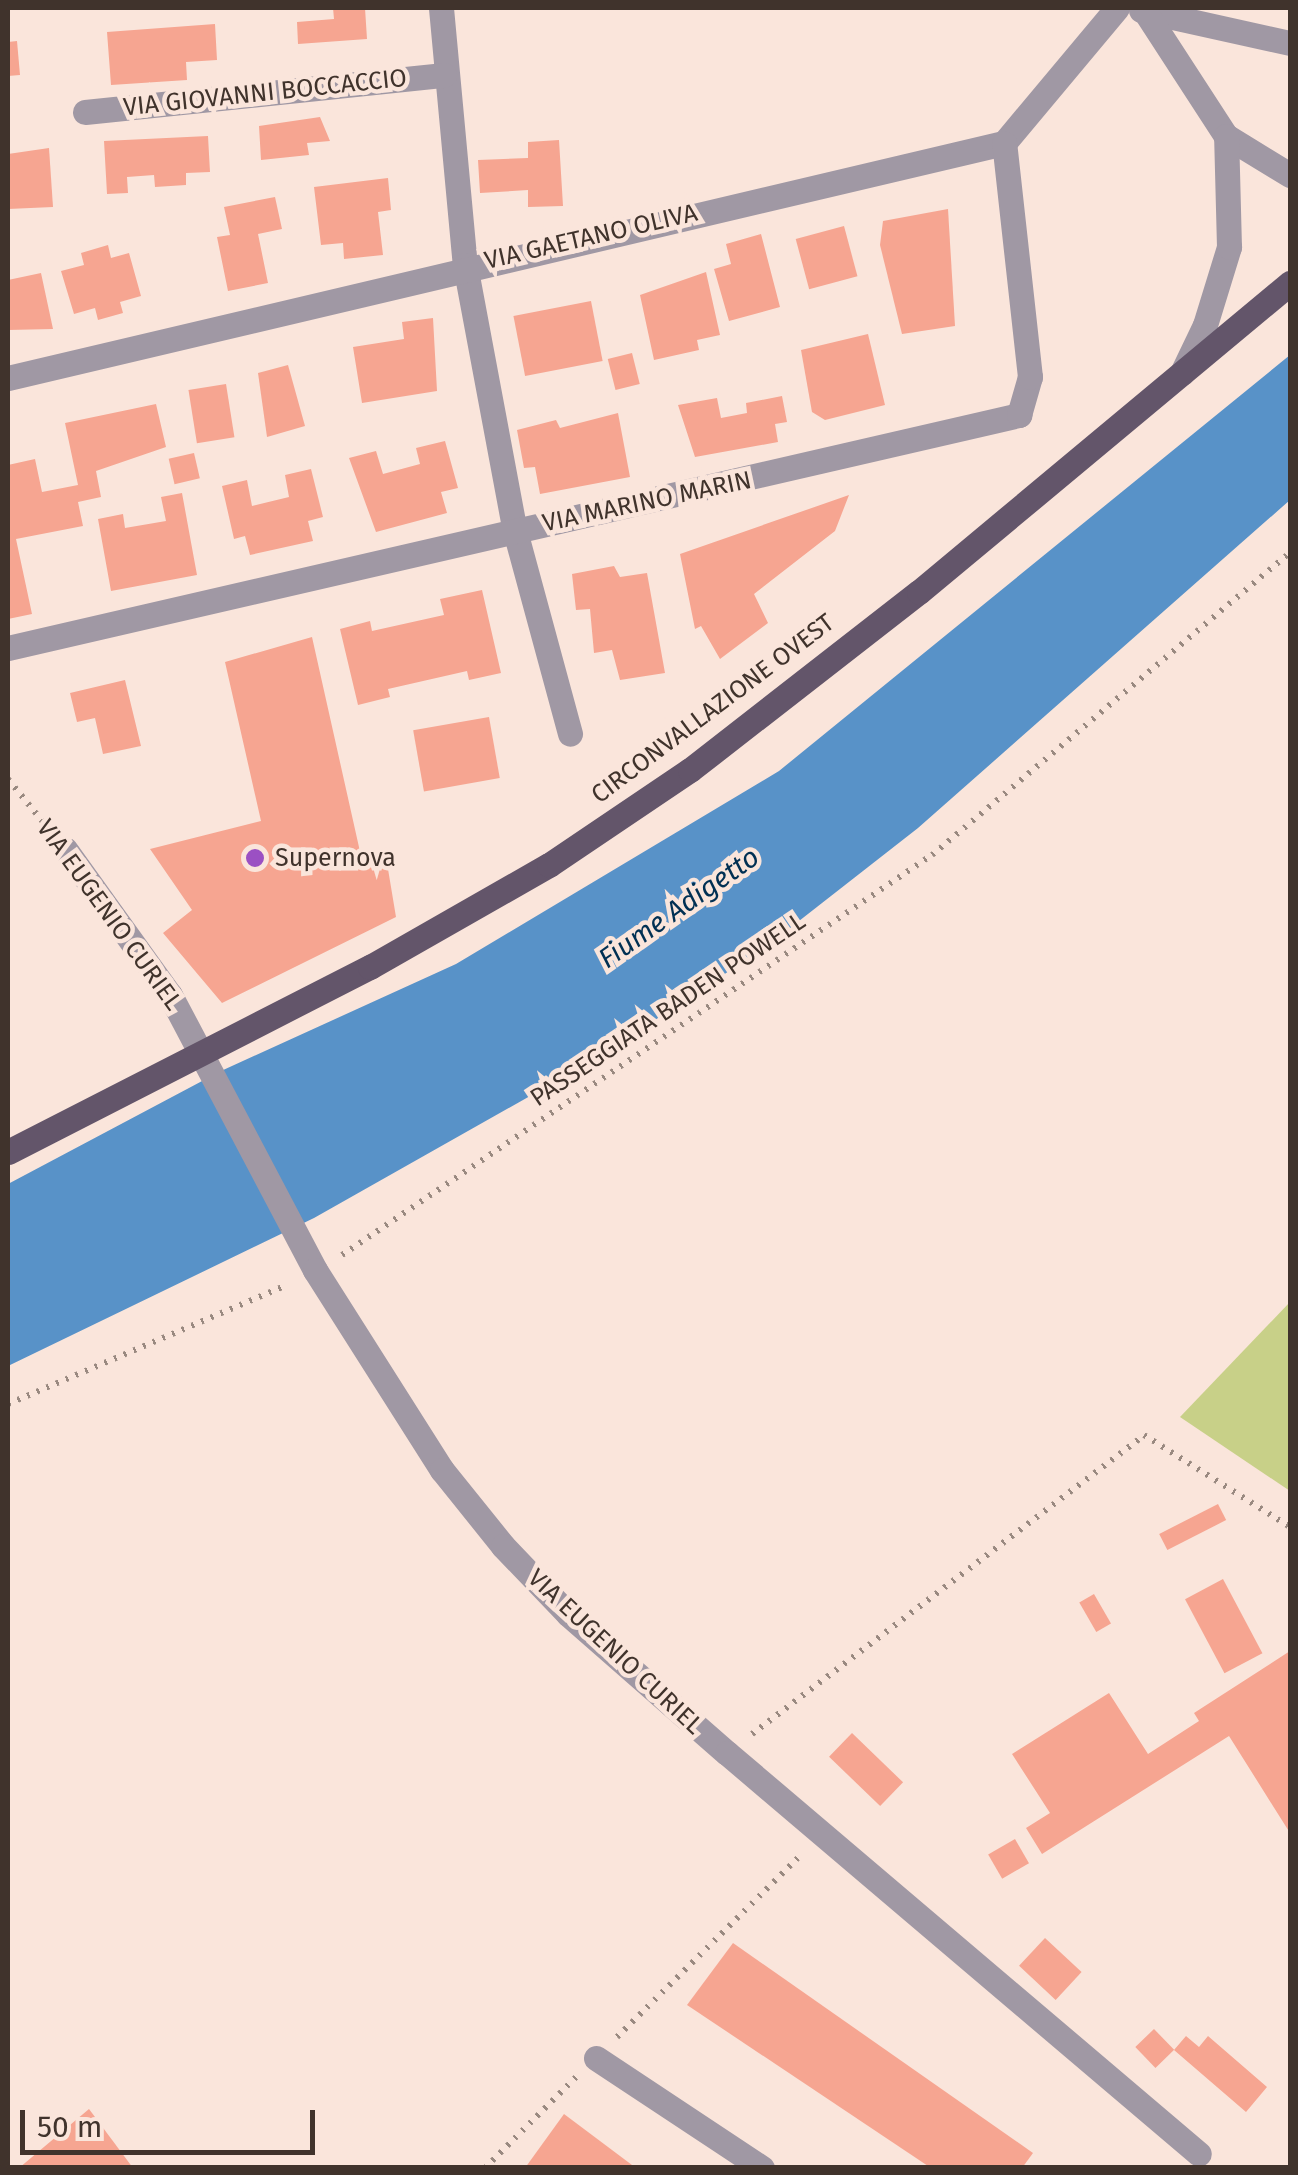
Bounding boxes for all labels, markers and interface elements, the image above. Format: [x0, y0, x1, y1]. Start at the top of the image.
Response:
street label: VIA GIOVANNI BOCCACCIO [122, 63, 408, 123]
street label: VIA GAETANO OLIVA [482, 198, 700, 276]
street label: VIA MARINO MARIN [540, 465, 754, 539]
street label: CIRCONVALLAZIONE OVEST [586, 608, 840, 810]
street label: VIA EUGENIO CURIEL [30, 814, 188, 1016]
water label: Fiume Adigetto [592, 840, 766, 976]
place label: Supernova [275, 843, 396, 873]
marker: Supernova [244, 847, 266, 869]
street label: PASSEGGIATA BADEN POWELL [525, 907, 811, 1113]
street label: VIA EUGENIO CURIEL [521, 1563, 709, 1741]
scale bar [25, 2090, 320, 2152]
text: 50 m [37, 2109, 102, 2145]

